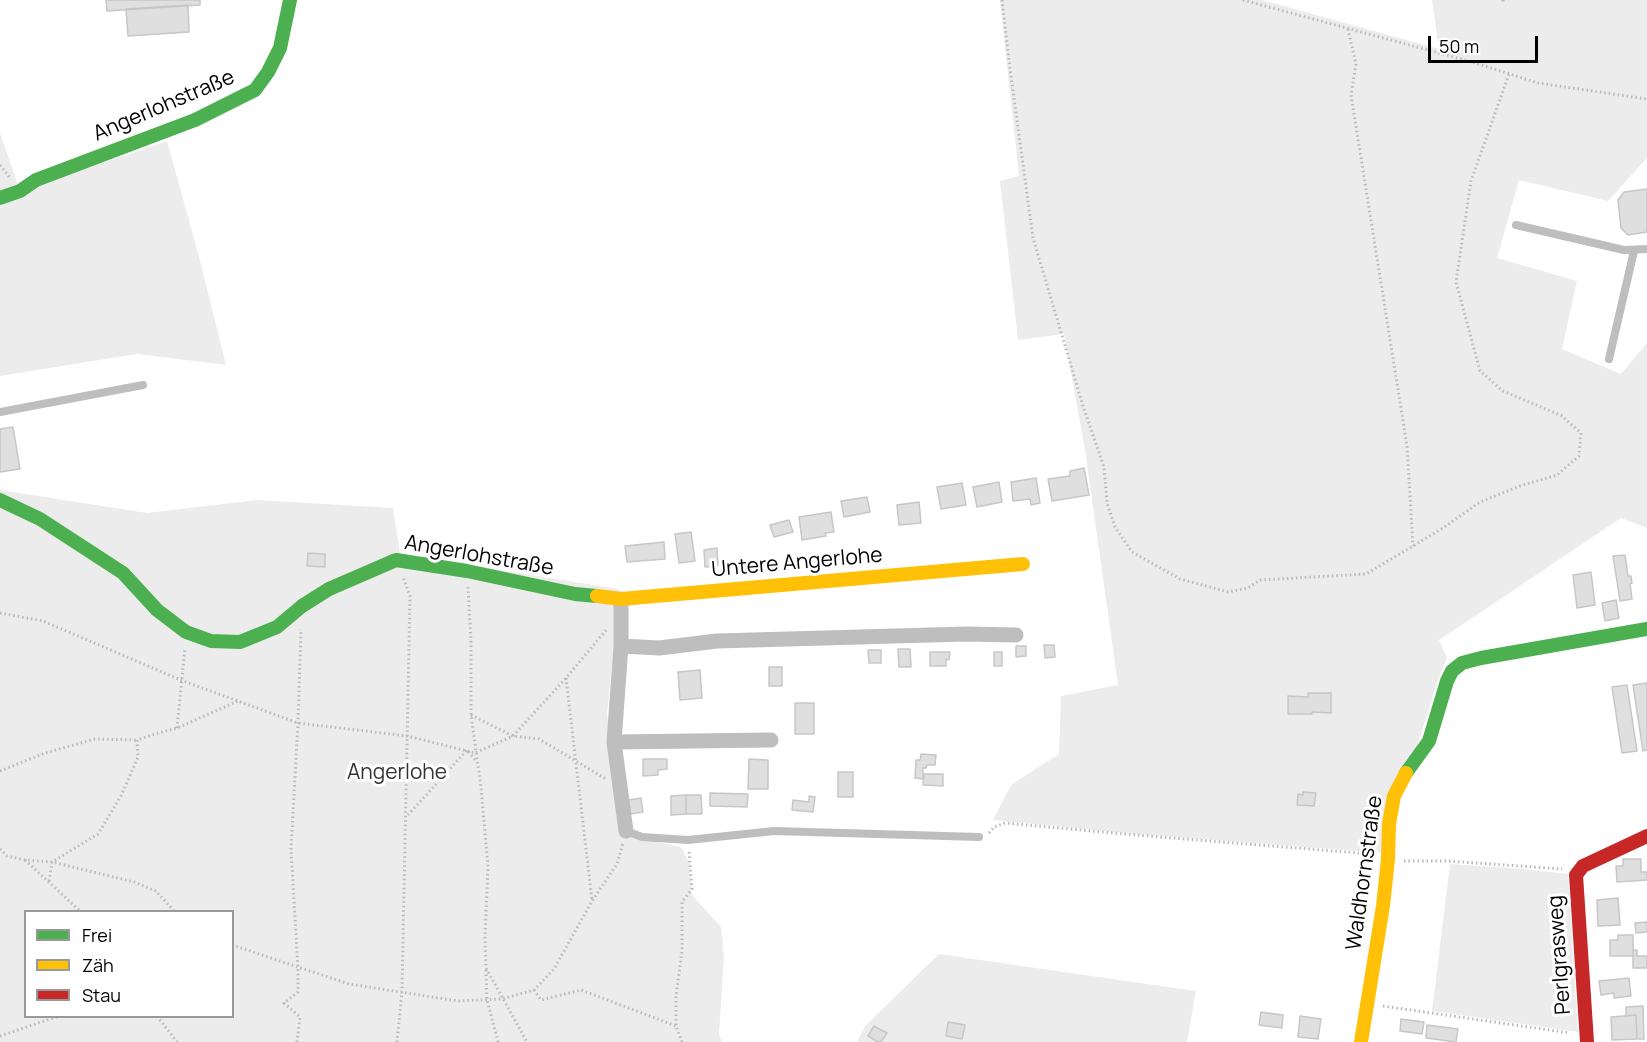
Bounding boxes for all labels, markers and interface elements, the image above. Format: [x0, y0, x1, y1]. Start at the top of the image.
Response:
scale bar [1431, 24, 1540, 62]
text: 50 m [1439, 34, 1479, 58]
street label: Angerlohstraße [90, 65, 238, 147]
street label: Angerlohstraße [402, 530, 556, 582]
street label: Untere Angerlohe [711, 543, 883, 583]
park label: Angerlohe [347, 760, 447, 786]
street label: Waldhornstraße [1342, 794, 1388, 952]
street label: Perlgrasweg [1543, 894, 1577, 1016]
legend [24, 910, 234, 1018]
text: Frei [82, 923, 112, 947]
text: Zäh [82, 953, 114, 977]
text: Stau [82, 983, 121, 1007]

